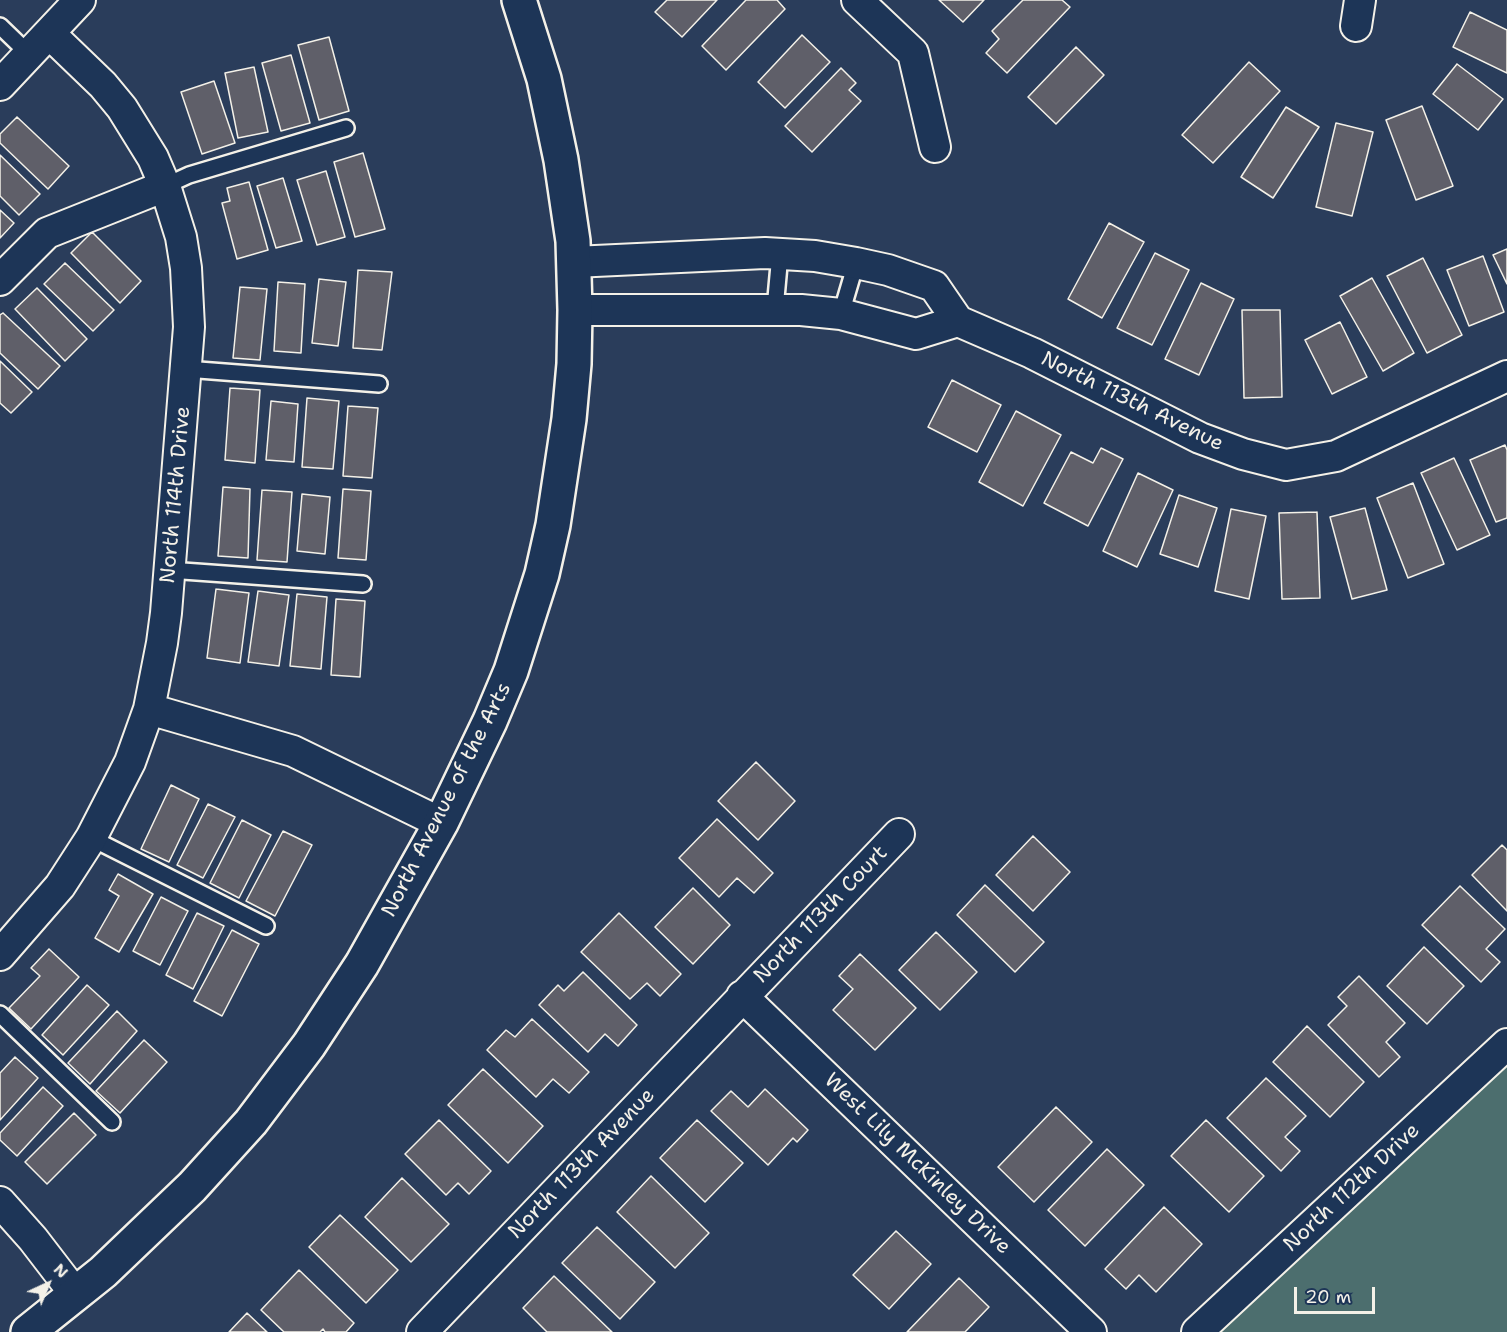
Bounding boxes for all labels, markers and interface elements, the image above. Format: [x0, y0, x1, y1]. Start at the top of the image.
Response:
street label: North 113th Avenue [1037, 347, 1227, 457]
street label: North 114th Drive [156, 405, 196, 585]
street label: North Avenue of the Arts [377, 679, 517, 921]
street label: North 113th Court [749, 841, 893, 989]
street label: West Lily McKinley Drive [818, 1068, 1016, 1260]
street label: North 113th Avenue [503, 1083, 661, 1245]
street label: North 112th Drive [1279, 1118, 1425, 1258]
north arrow [18, 1254, 78, 1314]
text: N [49, 1259, 73, 1283]
scale bar [1297, 1275, 1378, 1313]
text: 20 m [1305, 1285, 1351, 1309]

